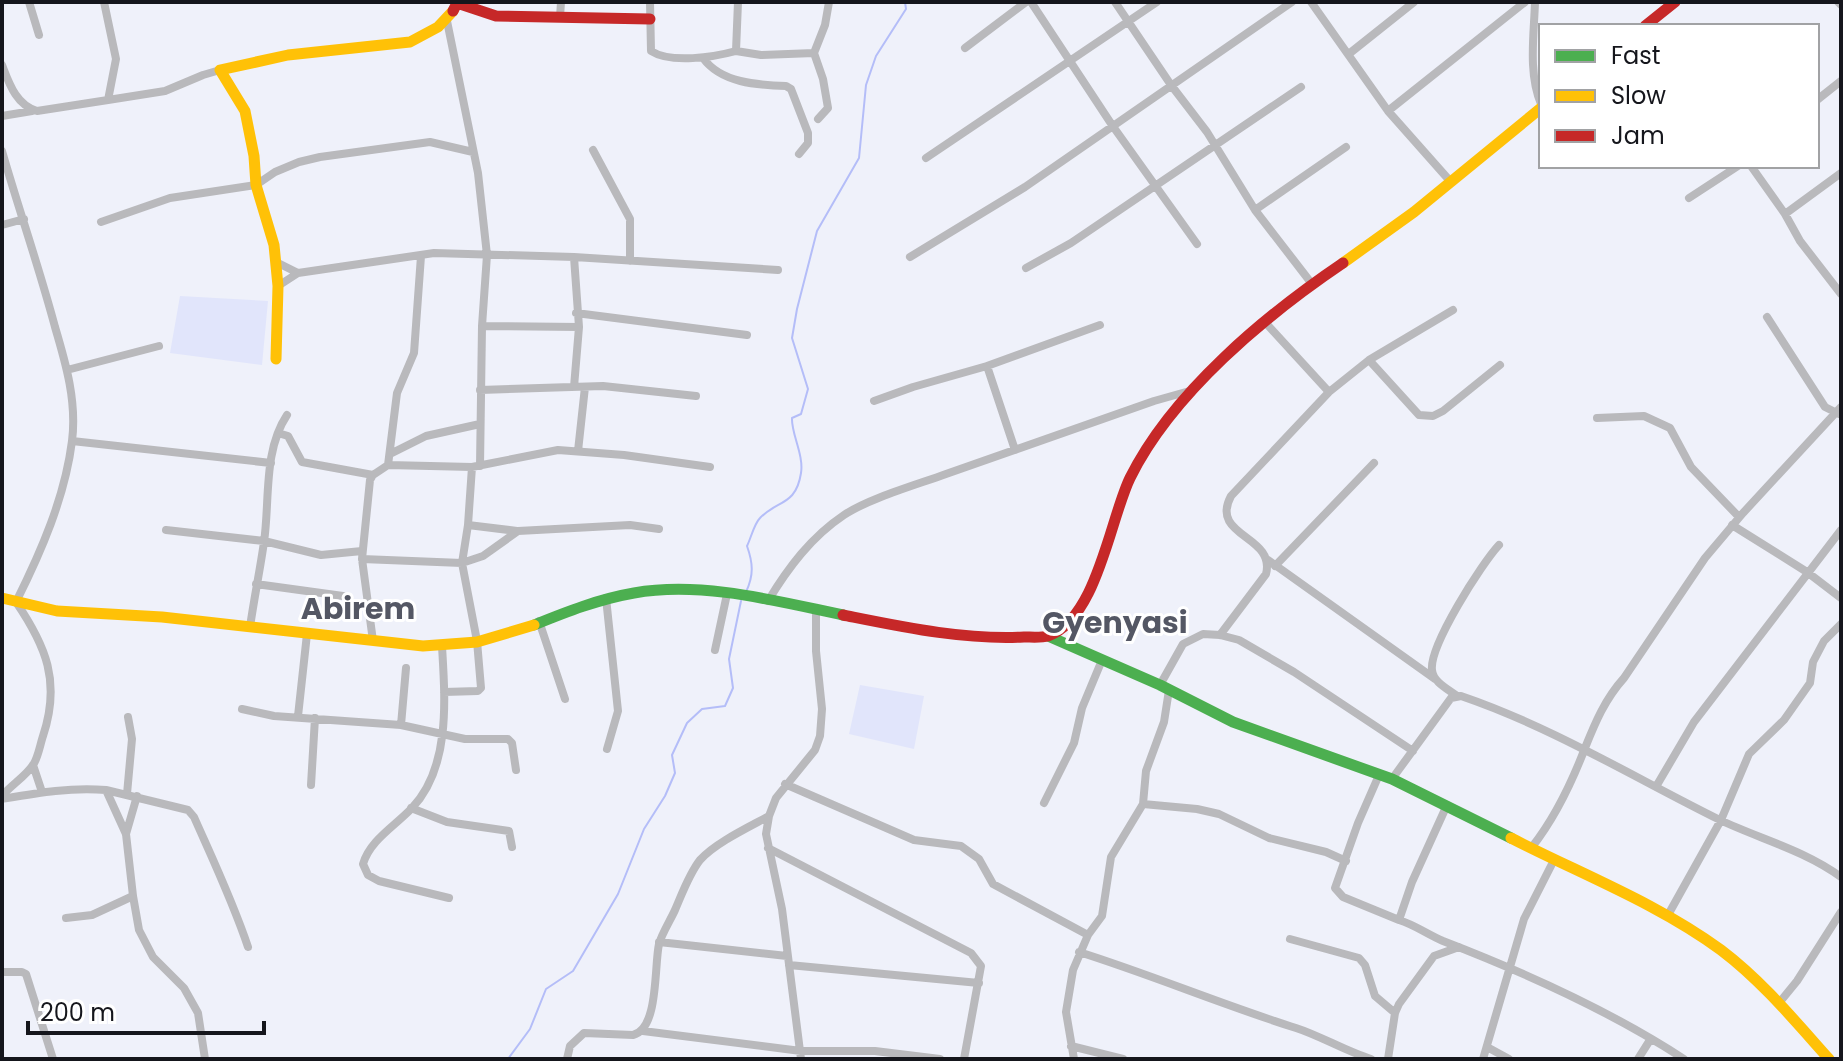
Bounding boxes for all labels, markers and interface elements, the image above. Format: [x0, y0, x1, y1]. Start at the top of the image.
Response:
legend [1539, 24, 1819, 168]
text: Fast [1611, 39, 1661, 72]
text: Slow [1611, 79, 1666, 112]
text: Jam [1611, 119, 1665, 152]
district label: Abirem [301, 587, 415, 630]
district label: Gyenyasi [1042, 601, 1188, 644]
scale bar [28, 985, 264, 1035]
text: 200 m [40, 996, 115, 1029]

